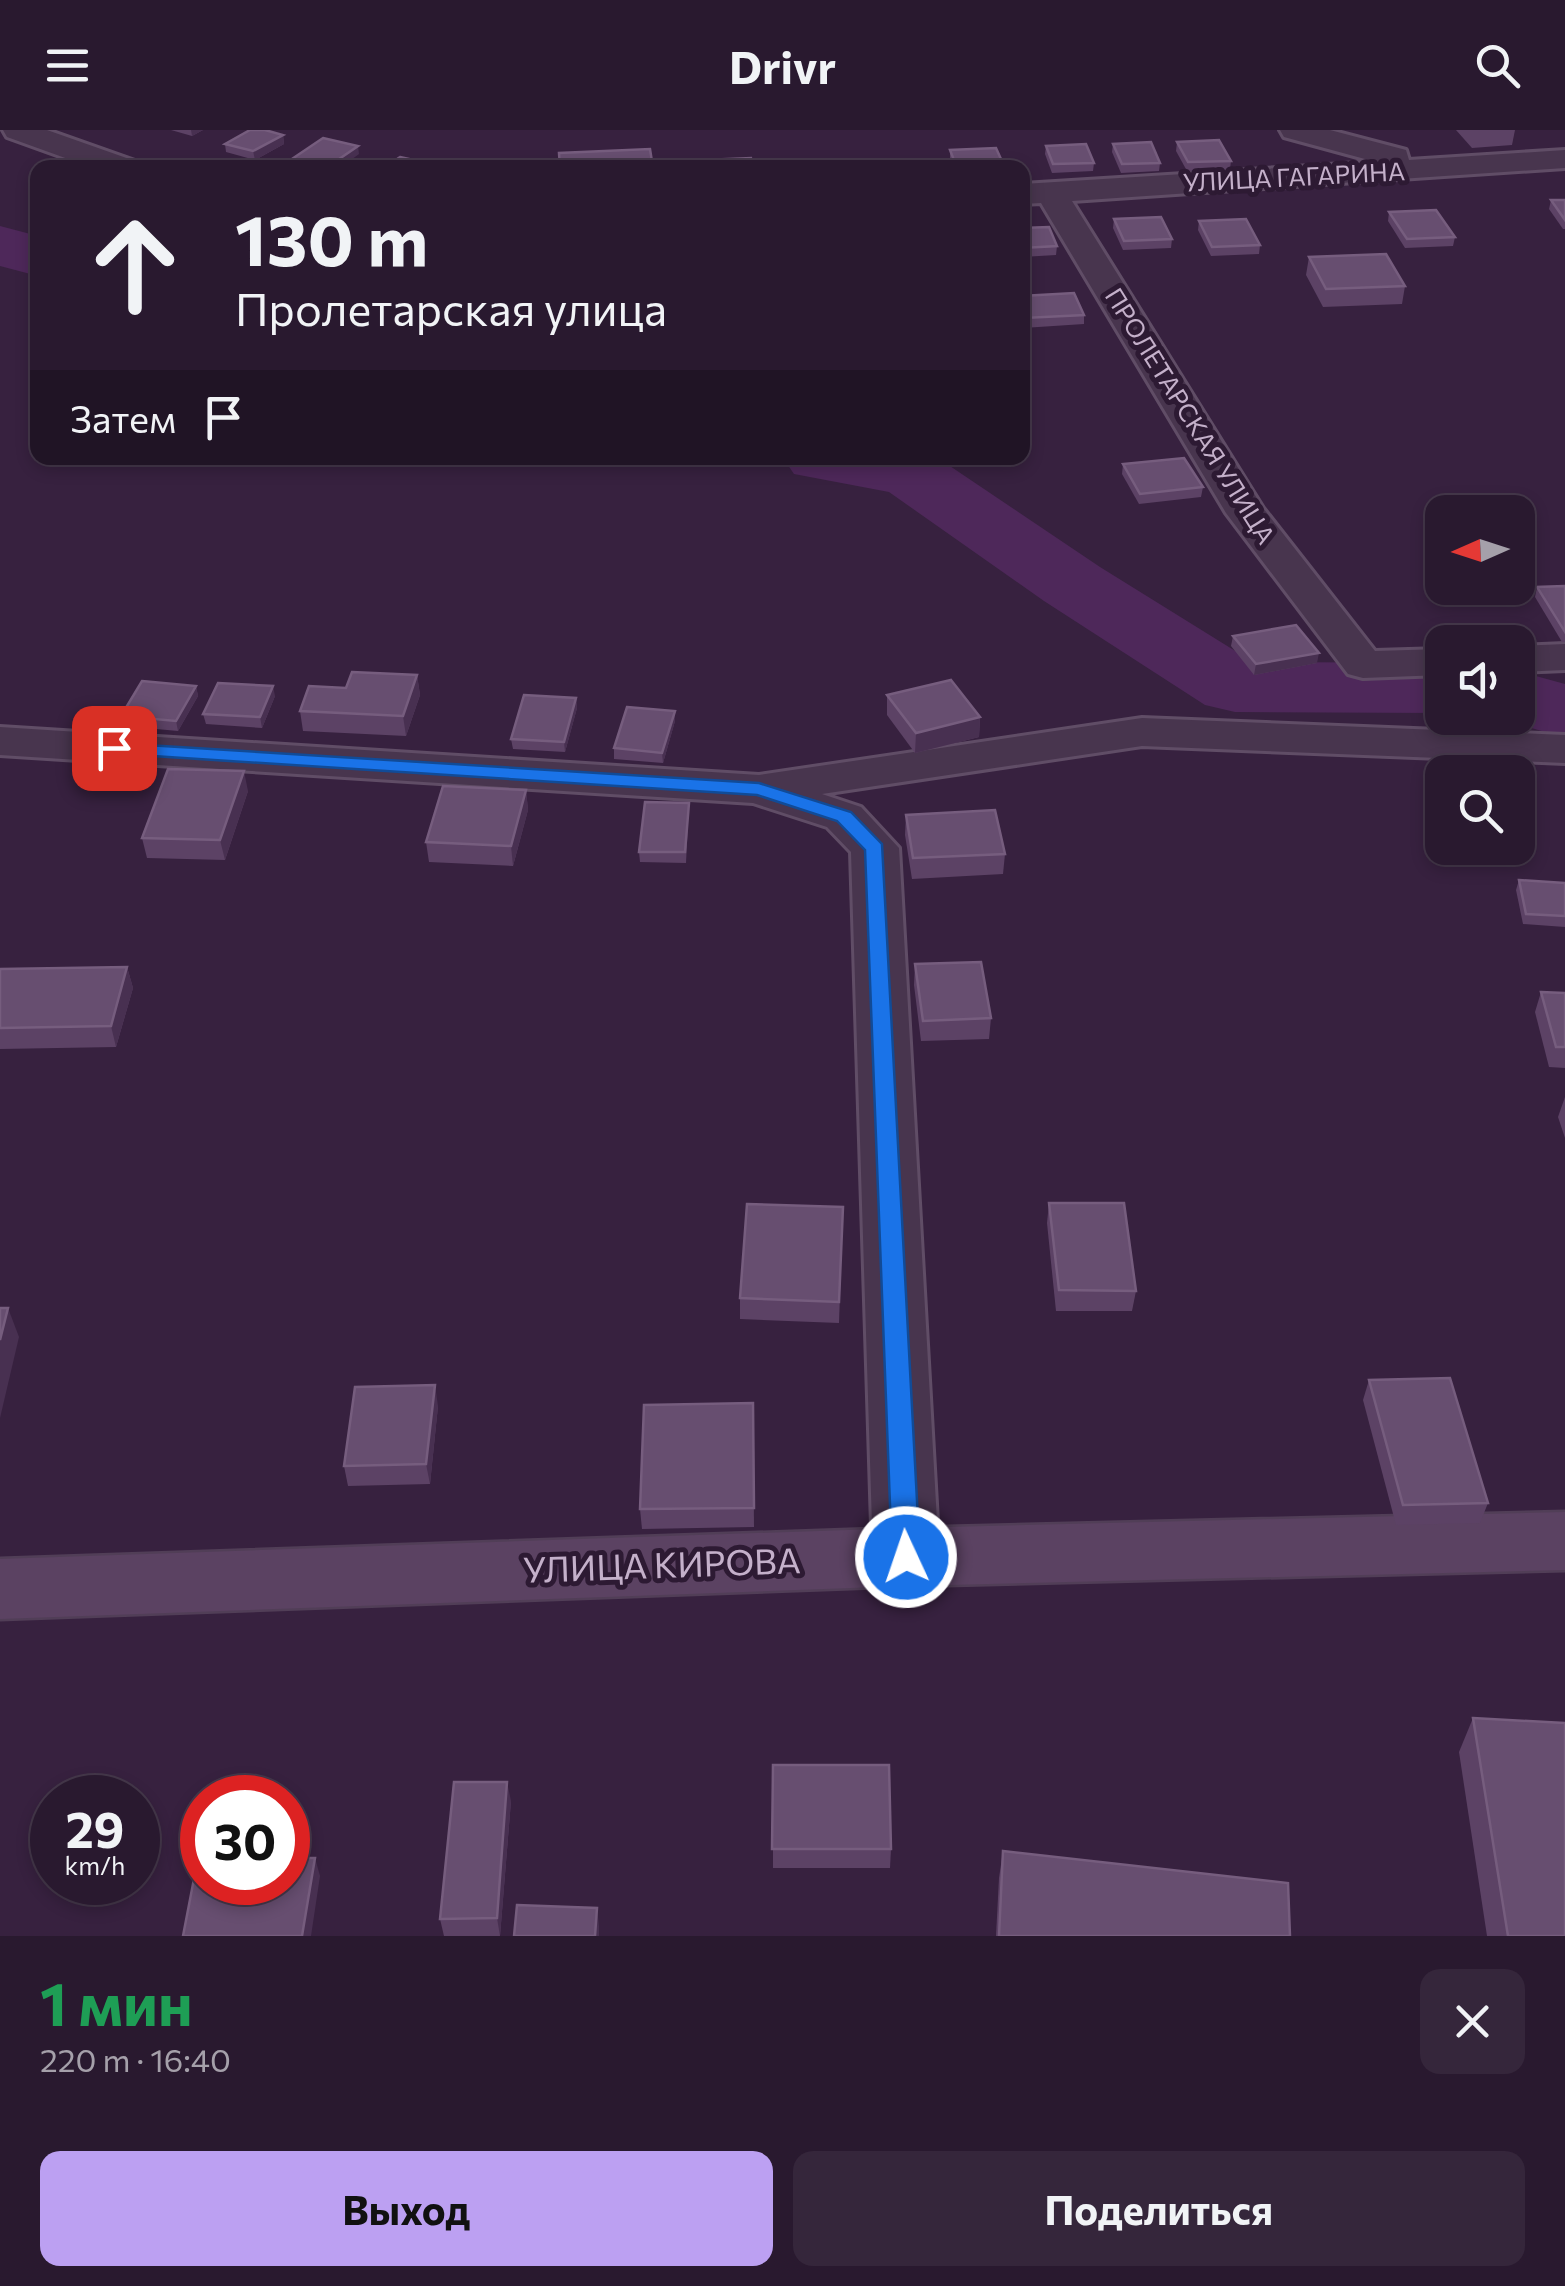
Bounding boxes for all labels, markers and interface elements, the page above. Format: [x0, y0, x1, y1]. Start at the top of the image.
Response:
icon: menu [40, 38, 95, 93]
text: Drivr [729, 38, 836, 93]
icon: search [1470, 38, 1525, 93]
street label: УЛИЦА ГАГАРИНА [1182, 155, 1406, 197]
text: 130 m [235, 195, 428, 280]
icon: ahead [70, 200, 200, 330]
text: Пролетарская улица [235, 280, 667, 335]
street label: ПРОЛЕТАРСКАЯ УЛИЦА [1100, 282, 1282, 549]
icon: arrive [196, 390, 251, 445]
text: Затем [70, 394, 176, 441]
north arrow [1425, 495, 1535, 605]
map controls [1425, 495, 1535, 865]
button: sound [1425, 625, 1535, 735]
pin [72, 706, 157, 791]
icon: arrive [87, 721, 142, 776]
button: search [1425, 755, 1535, 865]
position arrow [854, 1505, 958, 1609]
street label: УЛИЦА КИРОВА [522, 1537, 801, 1590]
speed limit sign: 30 [180, 1775, 310, 1905]
text: 29 [65, 1797, 124, 1858]
text: km/h [65, 1850, 125, 1880]
text: 1 мин [40, 1965, 193, 2038]
button: close [1420, 1969, 1525, 2074]
text: 220 m · 16:40 [40, 2039, 231, 2079]
button: Выход [40, 2151, 773, 2266]
button: Поделиться [793, 2151, 1525, 2266]

